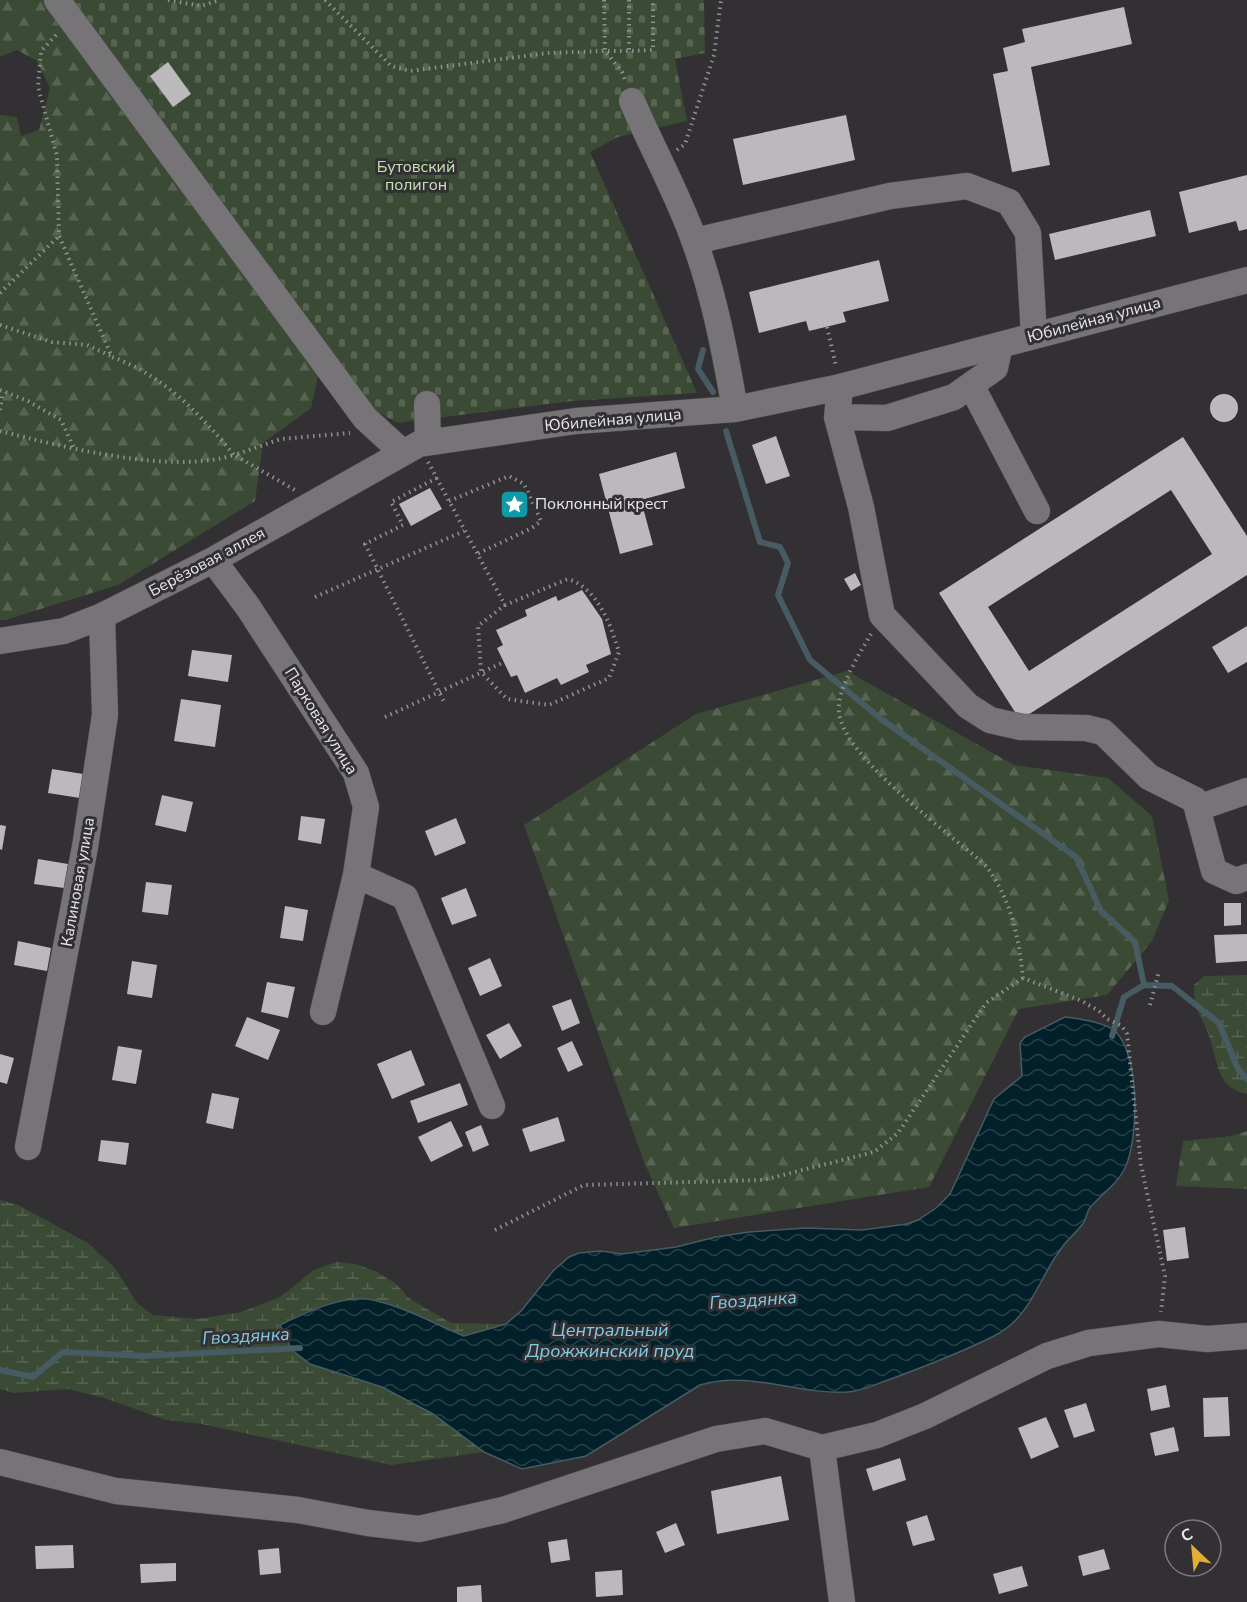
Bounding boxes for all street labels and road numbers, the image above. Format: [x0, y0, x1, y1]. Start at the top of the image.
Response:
street label: Юбилейная улица [1025, 292, 1163, 348]
street label: Юбилейная улица [544, 403, 682, 437]
street label: Берёзовая аллея [145, 522, 269, 602]
street label: Парковая улица [279, 663, 363, 779]
street label: Калиновая улица [56, 816, 100, 948]

